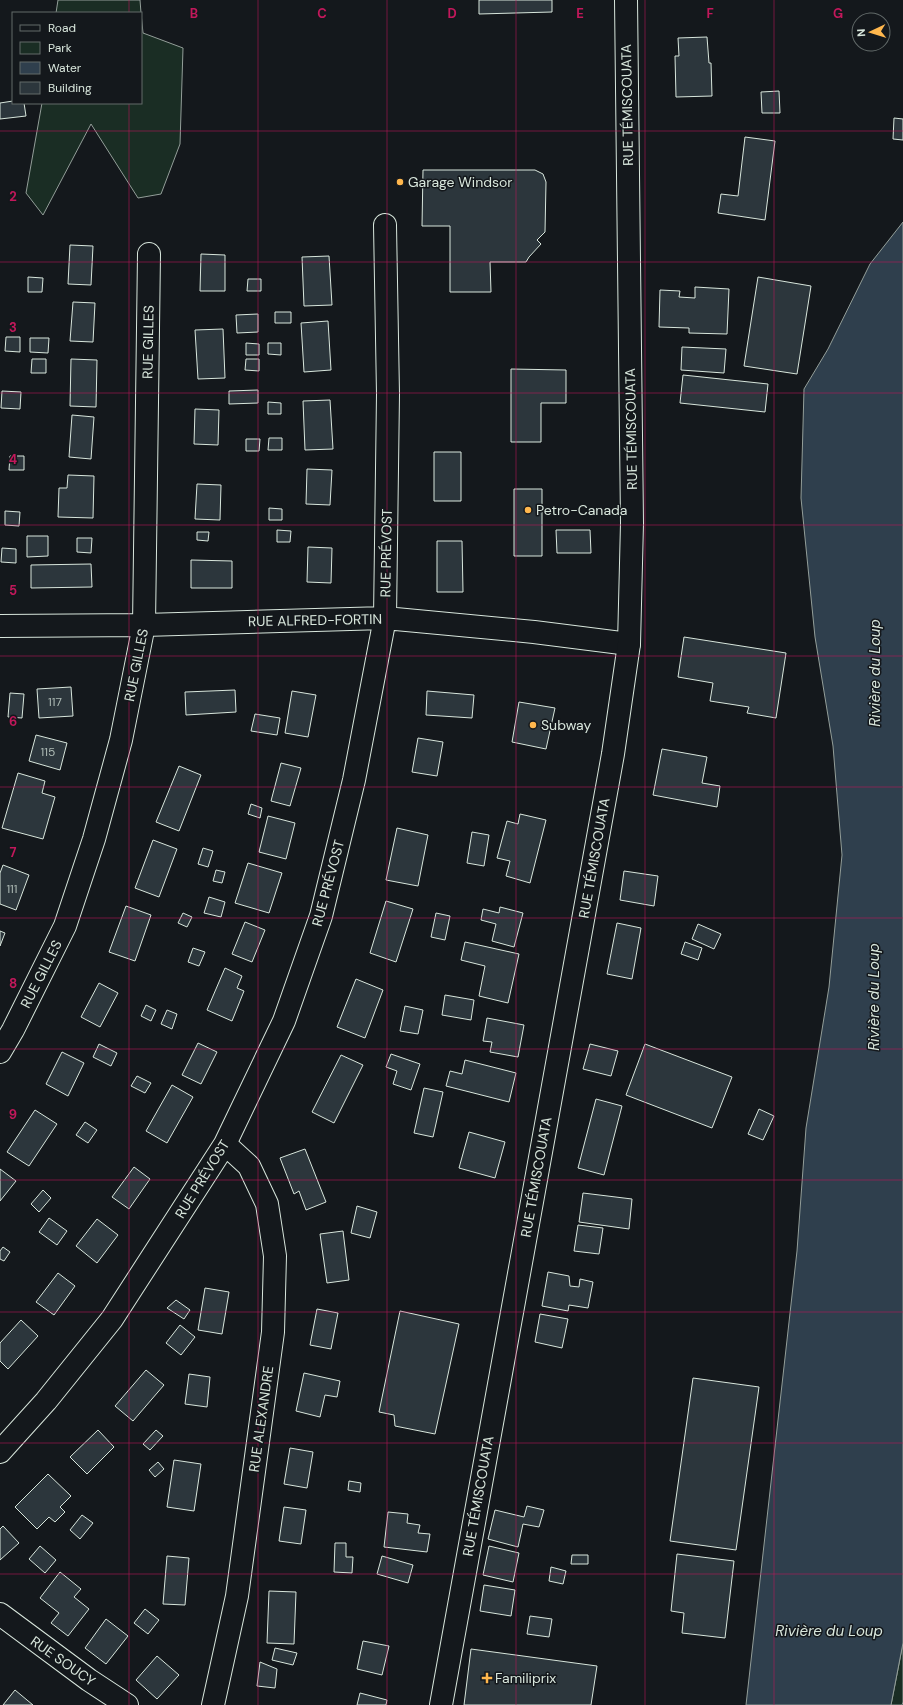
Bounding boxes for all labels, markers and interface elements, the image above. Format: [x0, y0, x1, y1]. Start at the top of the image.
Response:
text: B [190, 5, 198, 22]
text: C [317, 5, 327, 22]
text: D [447, 5, 457, 22]
text: E [576, 5, 584, 22]
text: F [706, 5, 714, 22]
text: G [833, 5, 843, 22]
legend [12, 12, 142, 104]
north arrow [851, 12, 891, 52]
text: Road [48, 20, 76, 36]
text: N [854, 28, 868, 37]
text: Park [48, 40, 72, 56]
street label: RUE TÉMISCOUATA [617, 44, 637, 166]
text: Water [48, 60, 82, 76]
text: Building [48, 80, 92, 96]
place label: Garage Windsor [408, 173, 512, 191]
marker: Garage Windsor [395, 177, 405, 187]
text: 2 [9, 188, 17, 205]
street label: RUE GILLES [138, 305, 158, 379]
text: 3 [9, 319, 17, 336]
street label: RUE TÉMISCOUATA [621, 368, 641, 490]
text: 4 [9, 451, 17, 468]
place label: Petro-Canada [536, 501, 627, 519]
marker: Petro-Canada [523, 505, 533, 515]
street label: RUE PRÉVOST [376, 508, 396, 598]
text: 5 [9, 582, 17, 599]
street label: RUE ALFRED-FORTIN [248, 610, 382, 630]
water label: Rivière du Loup [865, 619, 885, 727]
street label: RUE GILLES [120, 627, 152, 703]
house number: 117 [48, 694, 62, 710]
text: 6 [9, 713, 17, 730]
place label: Subway [541, 716, 591, 734]
marker: Subway [528, 720, 538, 730]
house number: 115 [41, 744, 55, 760]
street label: RUE TÉMISCOUATA [575, 796, 613, 920]
street label: RUE PRÉVOST [308, 838, 348, 928]
text: 7 [10, 844, 17, 861]
house number: 111 [6, 881, 18, 897]
street label: RUE GILLES [16, 937, 66, 1011]
water label: Rivière du Loup [864, 943, 884, 1051]
text: 8 [9, 975, 17, 992]
text: 9 [9, 1106, 17, 1123]
street label: RUE TÉMISCOUATA [517, 1115, 555, 1239]
street label: RUE PRÉVOST [171, 1136, 233, 1222]
street label: RUE ALEXANDRE [245, 1365, 277, 1473]
street label: RUE TÉMISCOUATA [459, 1434, 497, 1558]
water label: Rivière du Loup [775, 1621, 883, 1641]
street label: RUE SOUCY [27, 1632, 99, 1690]
place label: Familiprix [495, 1669, 556, 1687]
marker: Familiprix [482, 1673, 492, 1683]

